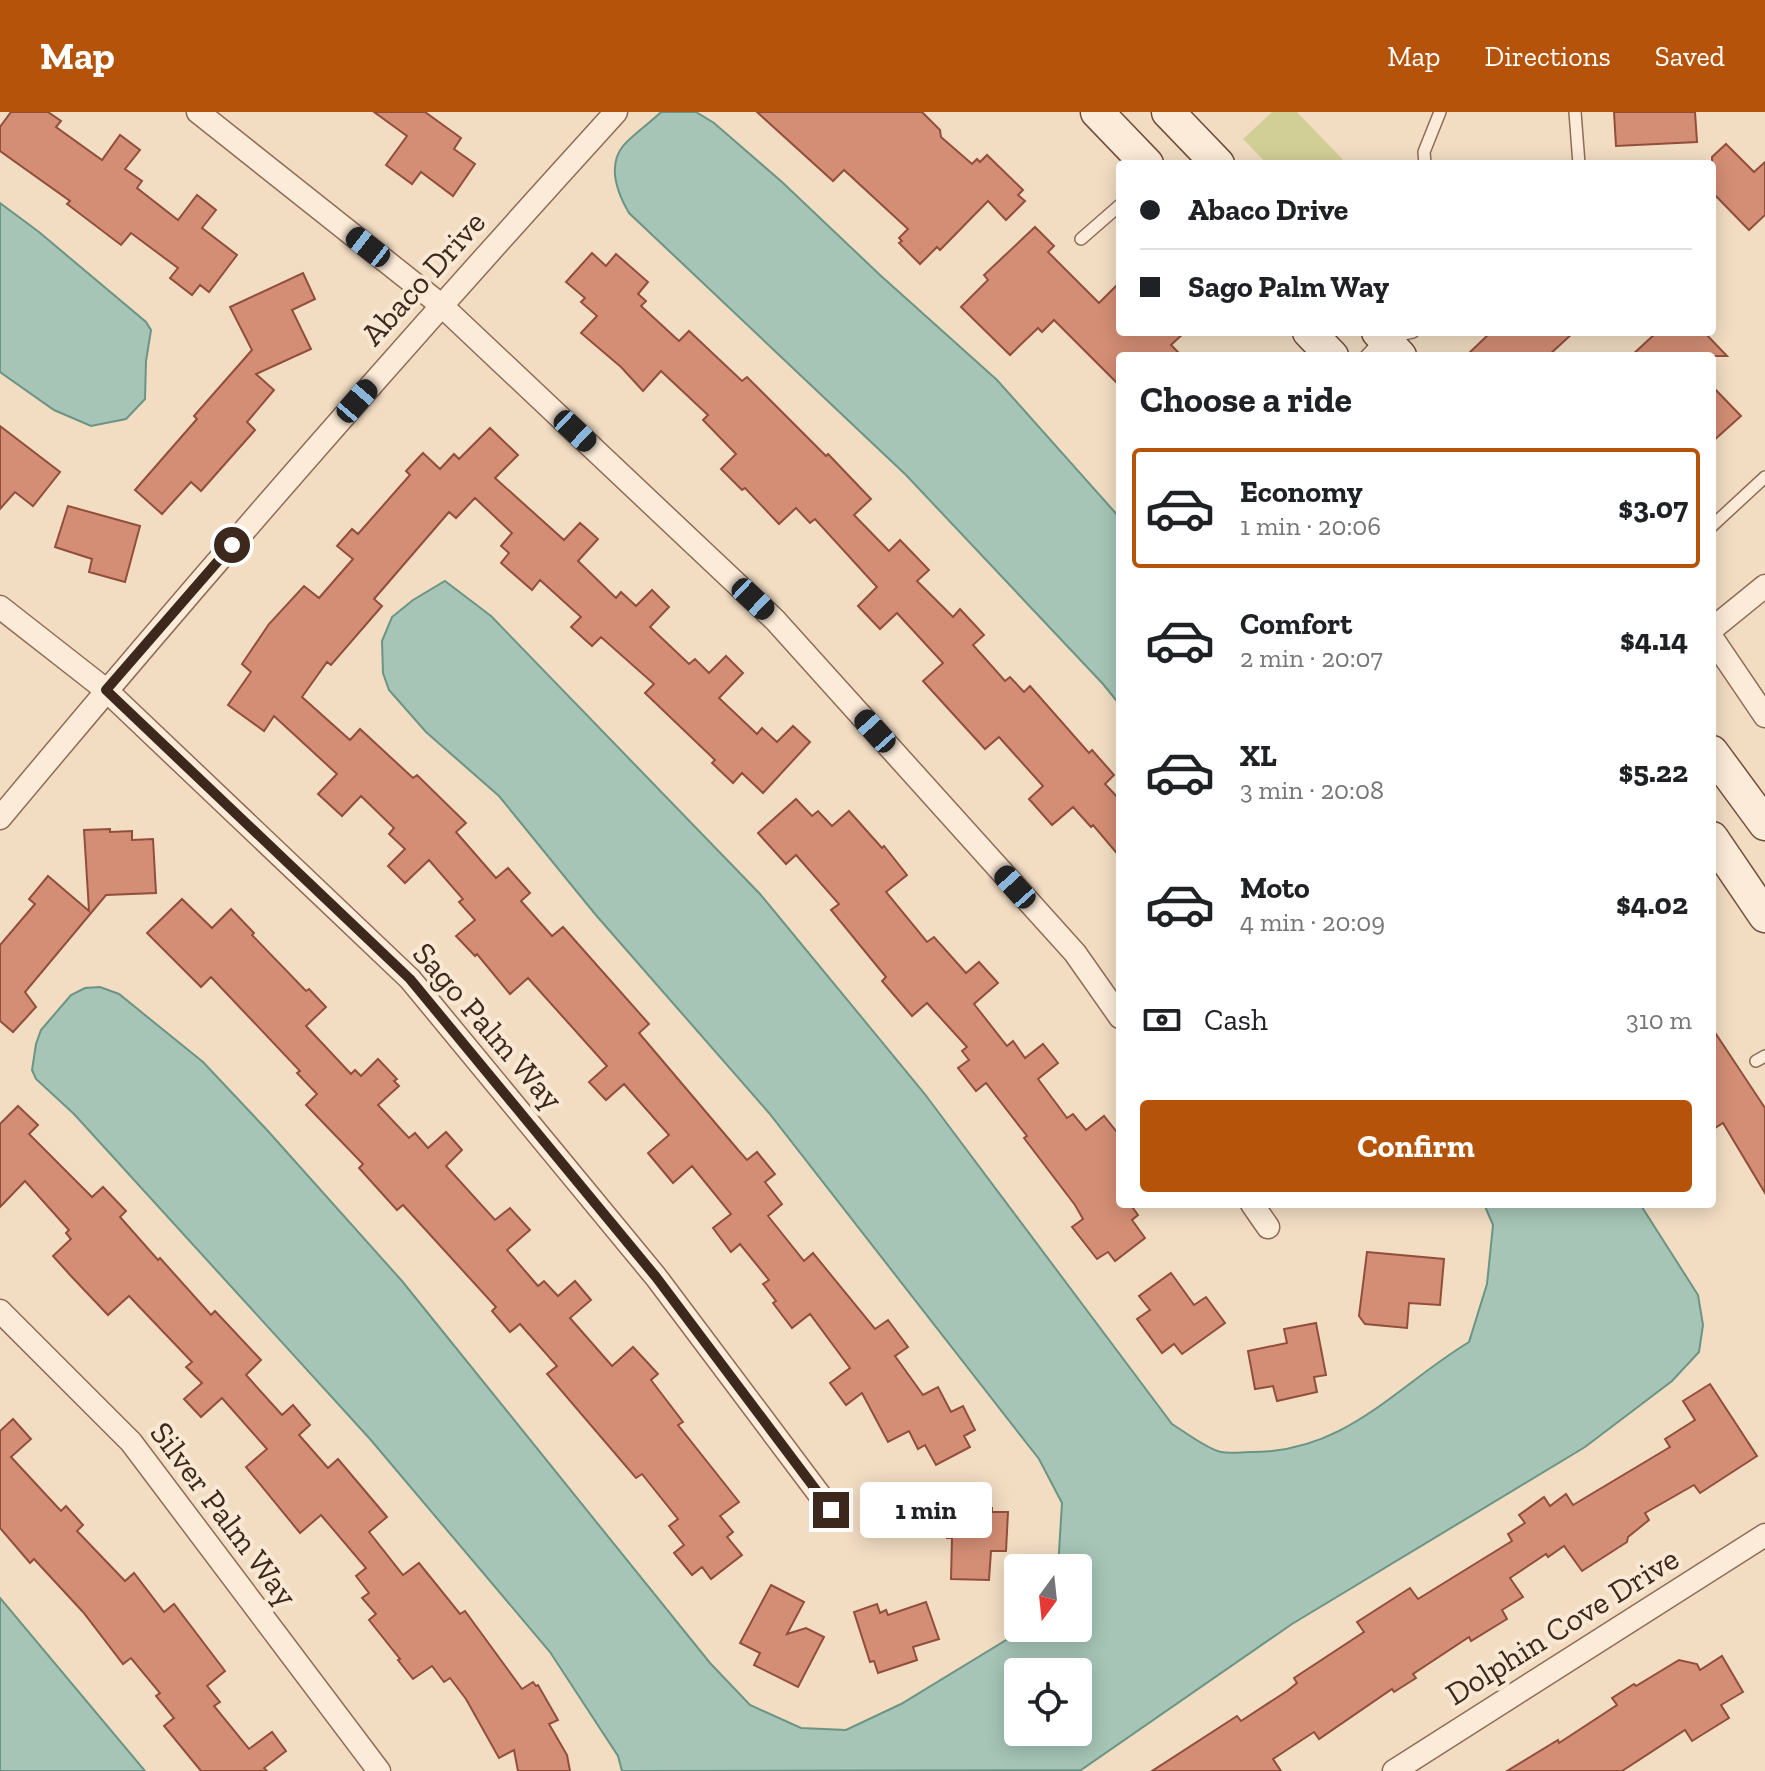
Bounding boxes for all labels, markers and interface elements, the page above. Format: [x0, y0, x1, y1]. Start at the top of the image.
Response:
text: Map [40, 33, 115, 79]
text: Map [1387, 40, 1440, 73]
text: Directions [1484, 40, 1611, 73]
text: Saved [1655, 40, 1725, 73]
text: Abaco Drive [1188, 192, 1348, 228]
street label: Abaco Drive [353, 203, 493, 353]
car [342, 223, 394, 271]
text: Sago Palm Way [1188, 269, 1389, 305]
car [332, 375, 382, 427]
text: Choose a ride [1140, 378, 1352, 421]
car [549, 406, 601, 456]
icon: car [1144, 472, 1216, 544]
text: Economy [1240, 474, 1363, 510]
text: $3.07 [1618, 490, 1688, 526]
text: 1 min · 20:06 [1240, 510, 1381, 542]
route start [214, 527, 250, 563]
car [727, 574, 779, 624]
icon: car [1144, 604, 1216, 676]
text: Comfort [1240, 606, 1352, 642]
text: $4.14 [1620, 622, 1688, 658]
text: 2 min · 20:07 [1240, 642, 1383, 674]
car [850, 705, 900, 757]
icon: car [1144, 736, 1216, 808]
text: XL [1240, 738, 1277, 774]
text: $5.22 [1619, 754, 1688, 790]
text: 3 min · 20:08 [1240, 774, 1384, 806]
car [990, 861, 1040, 913]
icon: car [1144, 868, 1216, 940]
text: Moto [1240, 870, 1310, 906]
text: $4.02 [1616, 886, 1688, 922]
text: 4 min · 20:09 [1240, 906, 1385, 938]
street label: Sago Palm Way [405, 935, 571, 1118]
icon: cash [1140, 998, 1184, 1042]
text: Cash [1204, 1002, 1268, 1038]
text: 310 m [1626, 1004, 1692, 1036]
button: Confirm [1140, 1100, 1692, 1192]
street label: Silver Palm Way [142, 1414, 306, 1614]
callout: 1 min [859, 1482, 991, 1538]
route end [813, 1492, 849, 1528]
text: 1 min [895, 1494, 957, 1526]
street label: Dolphin Cove Drive [1438, 1539, 1686, 1713]
north arrow [1004, 1554, 1092, 1642]
map controls [1004, 1554, 1092, 1746]
button: locate [1004, 1658, 1092, 1746]

